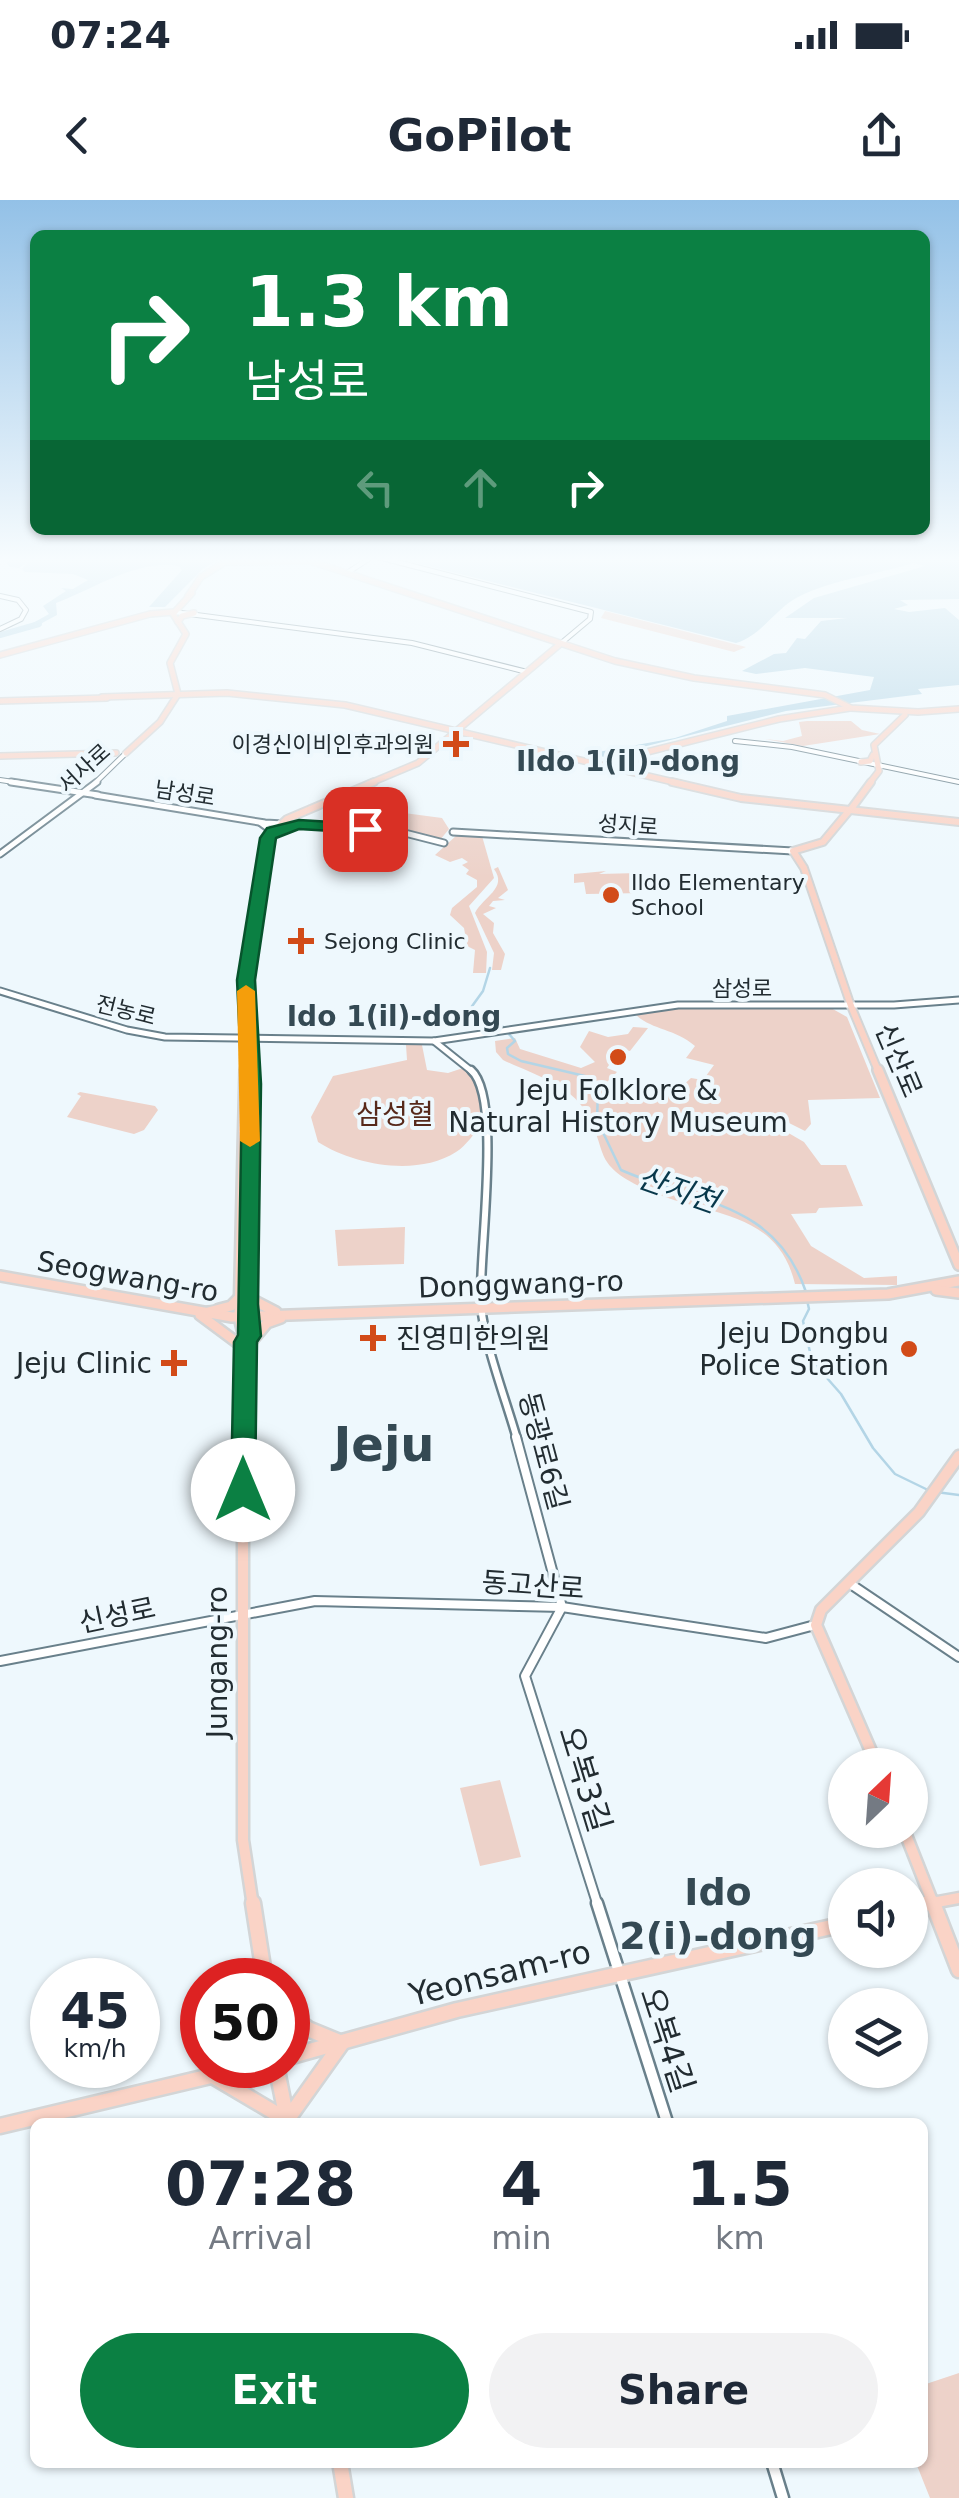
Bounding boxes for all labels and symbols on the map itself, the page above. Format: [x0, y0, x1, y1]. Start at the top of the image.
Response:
marker: 이경신이비인후과의원 [443, 731, 469, 757]
place label: 이경신이비인후과의원 [232, 732, 434, 757]
street label: 서사로 [53, 739, 115, 798]
district label: Ildo 1(il)-dong [516, 745, 740, 778]
street label: 남성로 [153, 776, 217, 811]
pin [323, 787, 408, 872]
street label: 성지로 [597, 811, 659, 840]
place label: Ildo Elementary School [631, 870, 805, 920]
marker: Ildo Elementary School [600, 884, 622, 906]
marker: Sejong Clinic [288, 928, 314, 954]
place label: Sejong Clinic [324, 929, 466, 954]
street label: 삼성로 [712, 976, 772, 1001]
street label: 전농로 [93, 991, 158, 1030]
district label: Ido 1(il)-dong [287, 1000, 501, 1033]
street label: 신산로 [868, 1018, 929, 1102]
marker: Jeju Folklore & Natural History Museum [607, 1046, 629, 1068]
place label: Jeju Folklore & Natural History Museum [448, 1074, 788, 1139]
park label: 삼성혈 [356, 1098, 434, 1131]
water label: 산지천 [633, 1160, 726, 1221]
street label: Seogwang-ro [35, 1244, 221, 1309]
street label: Donggwang-ro [418, 1264, 624, 1305]
place label: Jeju Dongbu Police Station [699, 1317, 889, 1382]
place label: 진영미한의원 [396, 1322, 551, 1355]
marker: 진영미한의원 [360, 1325, 386, 1351]
marker: Jeju Dongbu Police Station [898, 1338, 920, 1360]
place label: Jeju Clinic [14, 1347, 152, 1380]
marker: Jeju Clinic [161, 1350, 187, 1376]
street label: 동광로6길 [512, 1388, 575, 1514]
district label: Jeju [330, 1416, 435, 1472]
position arrow [191, 1438, 295, 1542]
street label: 동고산로 [480, 1565, 586, 1606]
street label: Jungang-ro [201, 1586, 234, 1740]
street label: 신성로 [76, 1591, 158, 1640]
street label: 오복3길 [551, 1721, 619, 1837]
north arrow [828, 1748, 928, 1848]
district label: Ido 2(i)-dong [619, 1870, 817, 1958]
street label: Yeonsam-ro [404, 1932, 595, 2014]
speed limit sign: 50 [180, 1958, 310, 2088]
street label: 오복4길 [632, 1982, 702, 2098]

